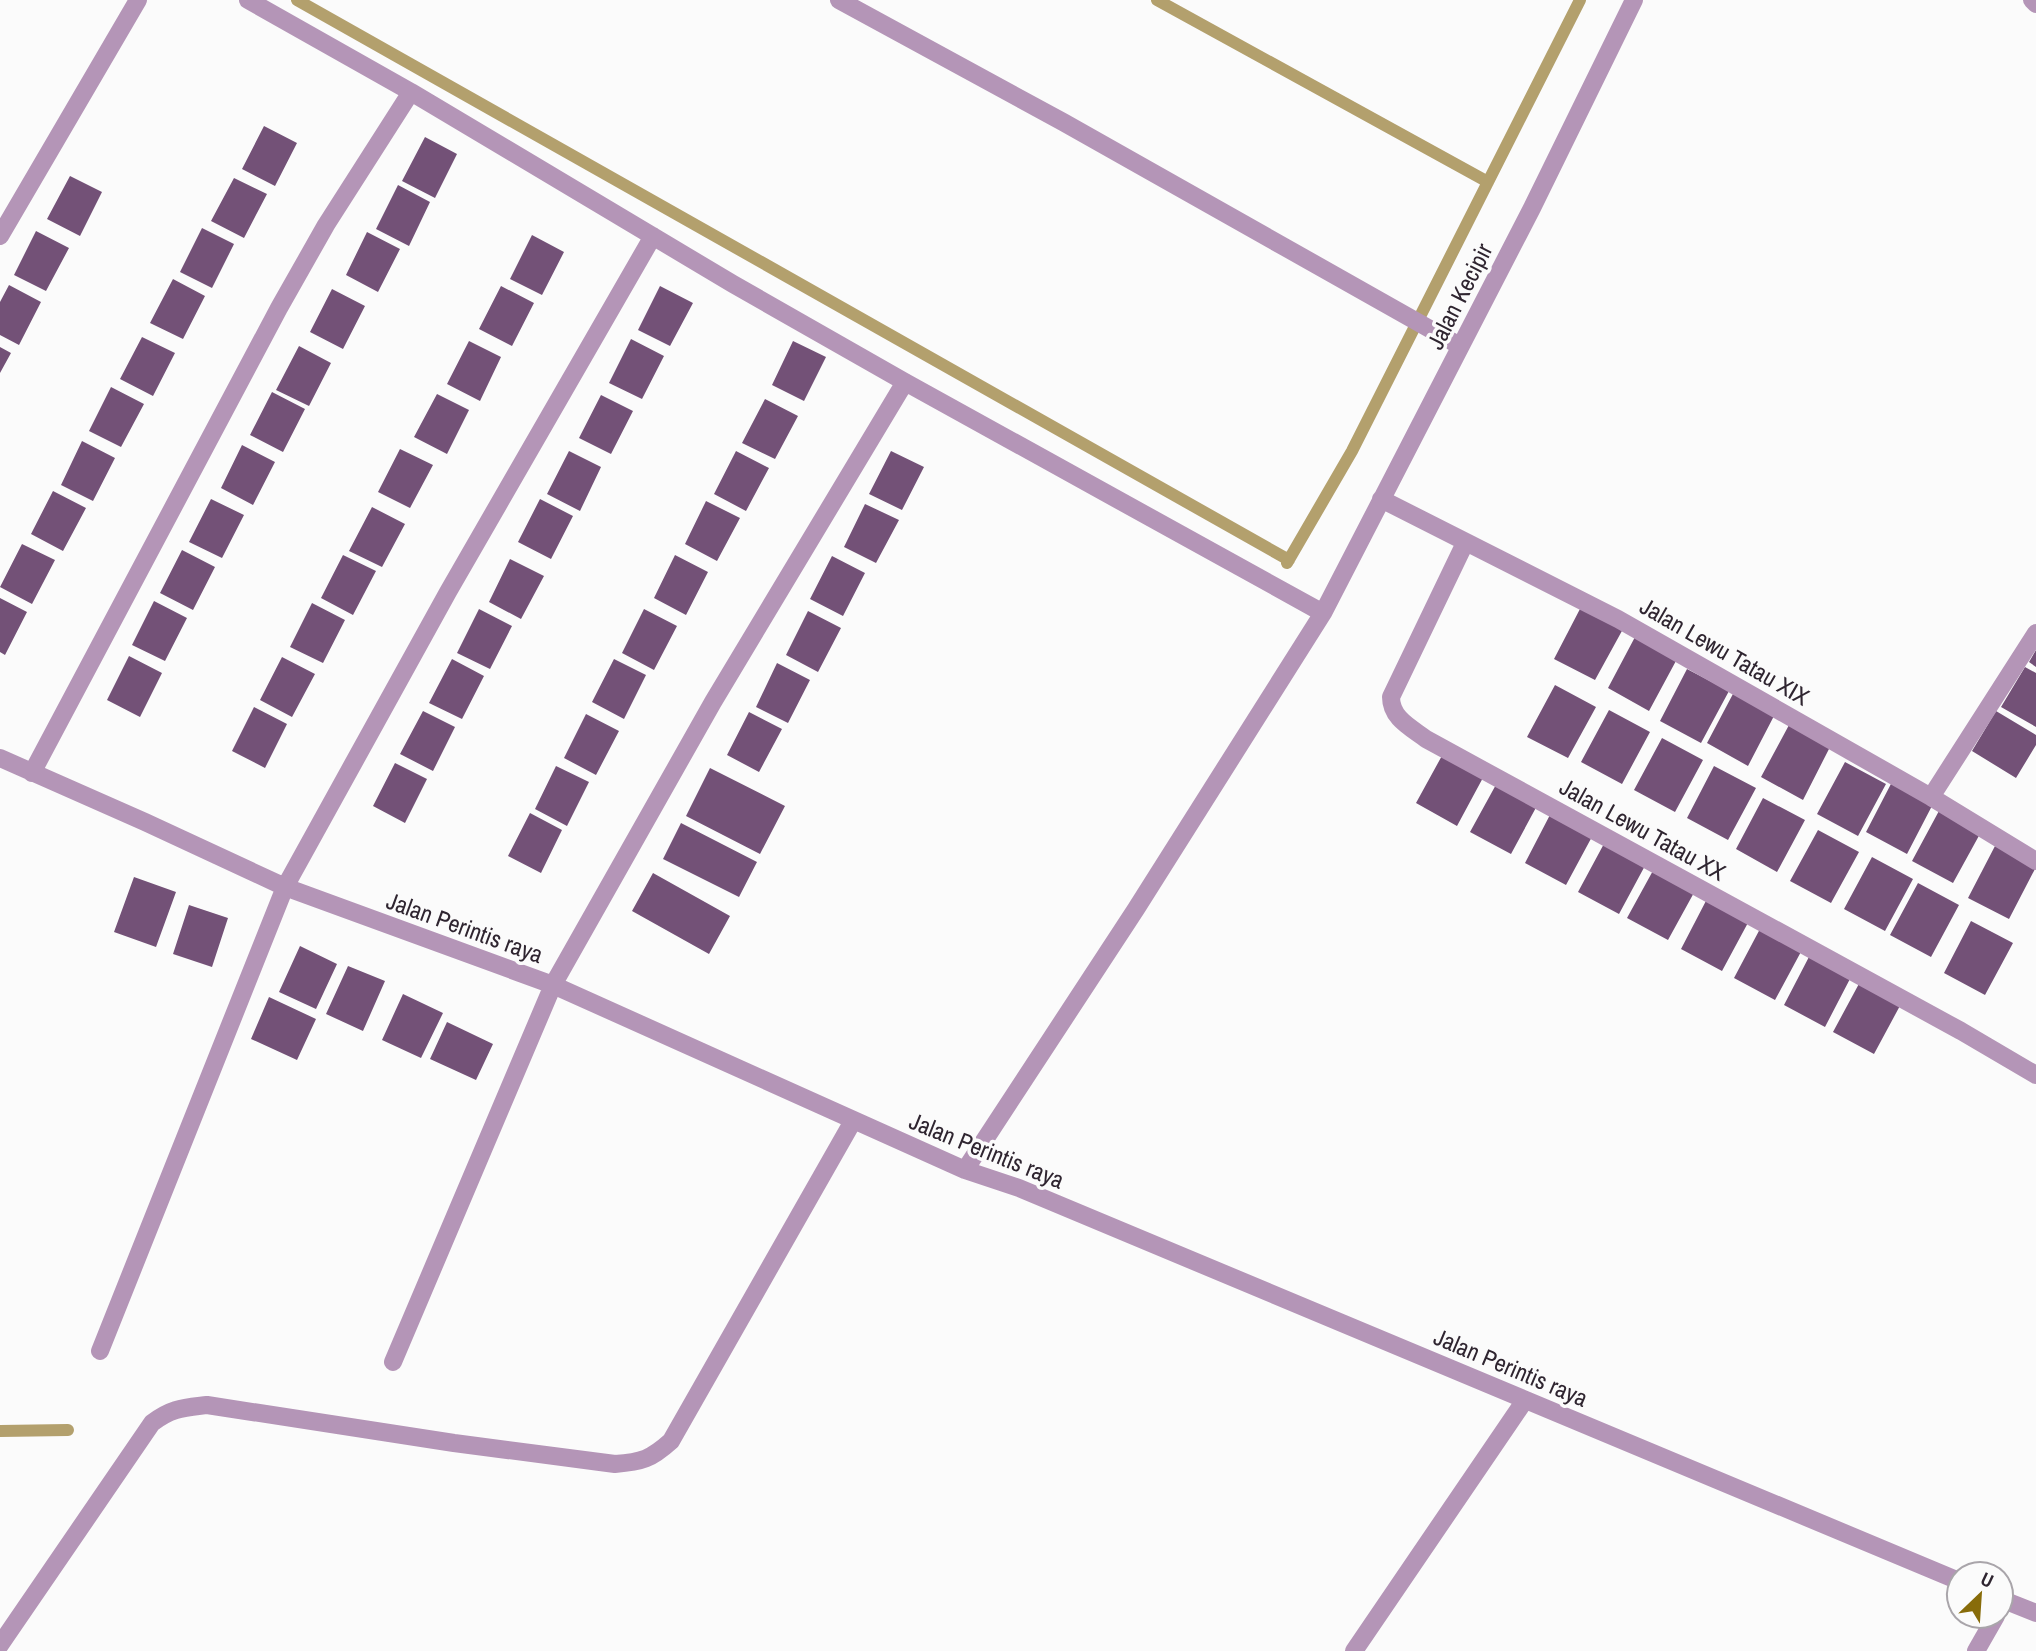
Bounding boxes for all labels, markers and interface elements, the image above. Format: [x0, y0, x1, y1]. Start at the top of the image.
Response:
street label: Jalan Kecipir [1419, 237, 1500, 354]
street label: Jalan Lewu Tatau XIX [1635, 590, 1816, 713]
street label: Jalan Lewu Tatau XX [1554, 770, 1732, 888]
street label: Jalan Perintis raya [382, 884, 548, 970]
street label: Jalan Perintis raya [905, 1104, 1069, 1196]
street label: Jalan Perintis raya [1429, 1320, 1593, 1414]
north arrow [1945, 1560, 2015, 1630]
text: U [1977, 1565, 1998, 1594]

